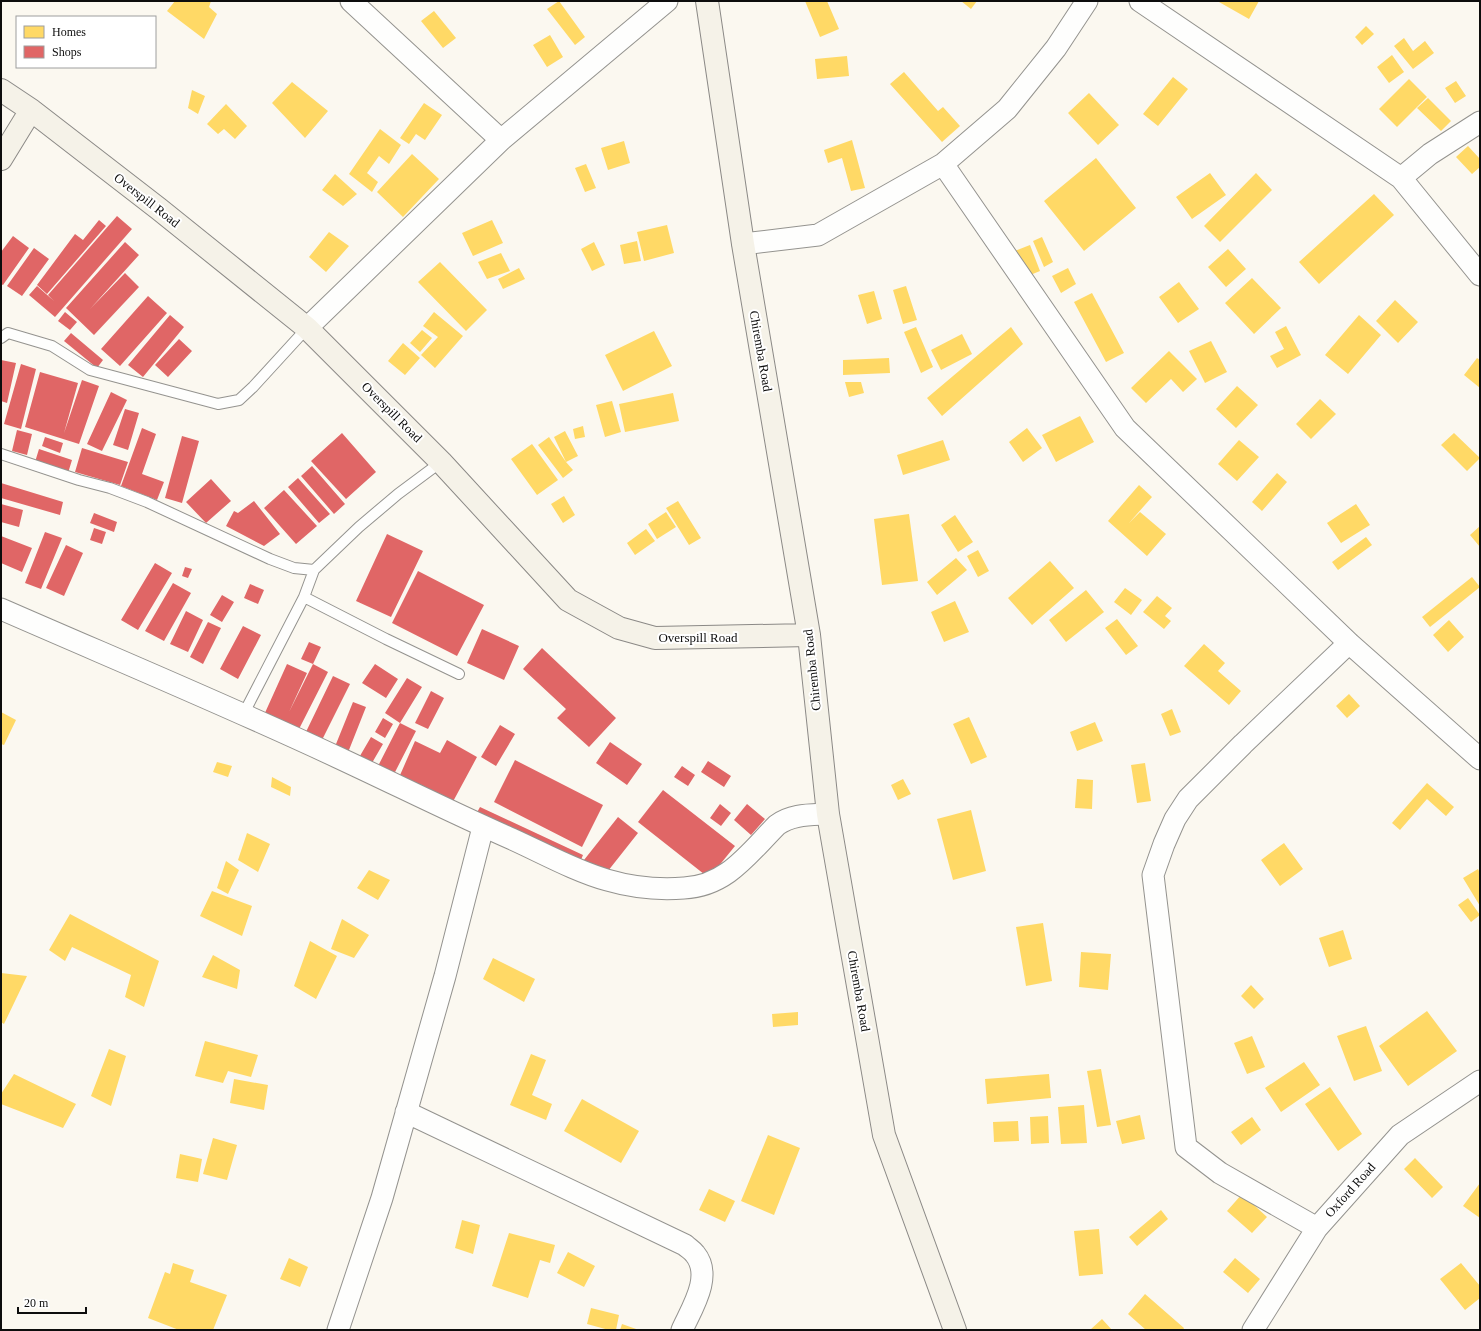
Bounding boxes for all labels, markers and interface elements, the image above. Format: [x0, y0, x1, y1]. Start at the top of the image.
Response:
legend [16, 16, 156, 68]
text: Homes [52, 25, 86, 39]
text: Shops [52, 45, 82, 59]
street label: Overspill Road [111, 170, 183, 231]
street label: Chiremba Road [746, 309, 776, 393]
street label: Overspill Road [359, 379, 426, 446]
street label: Chiremba Road [800, 628, 824, 712]
street label: Overspill Road [658, 630, 738, 645]
street label: Chiremba Road [844, 949, 874, 1033]
street label: Oxford Road [1322, 1159, 1379, 1220]
scale bar [18, 1289, 86, 1315]
text: 20 m [24, 1296, 49, 1310]

